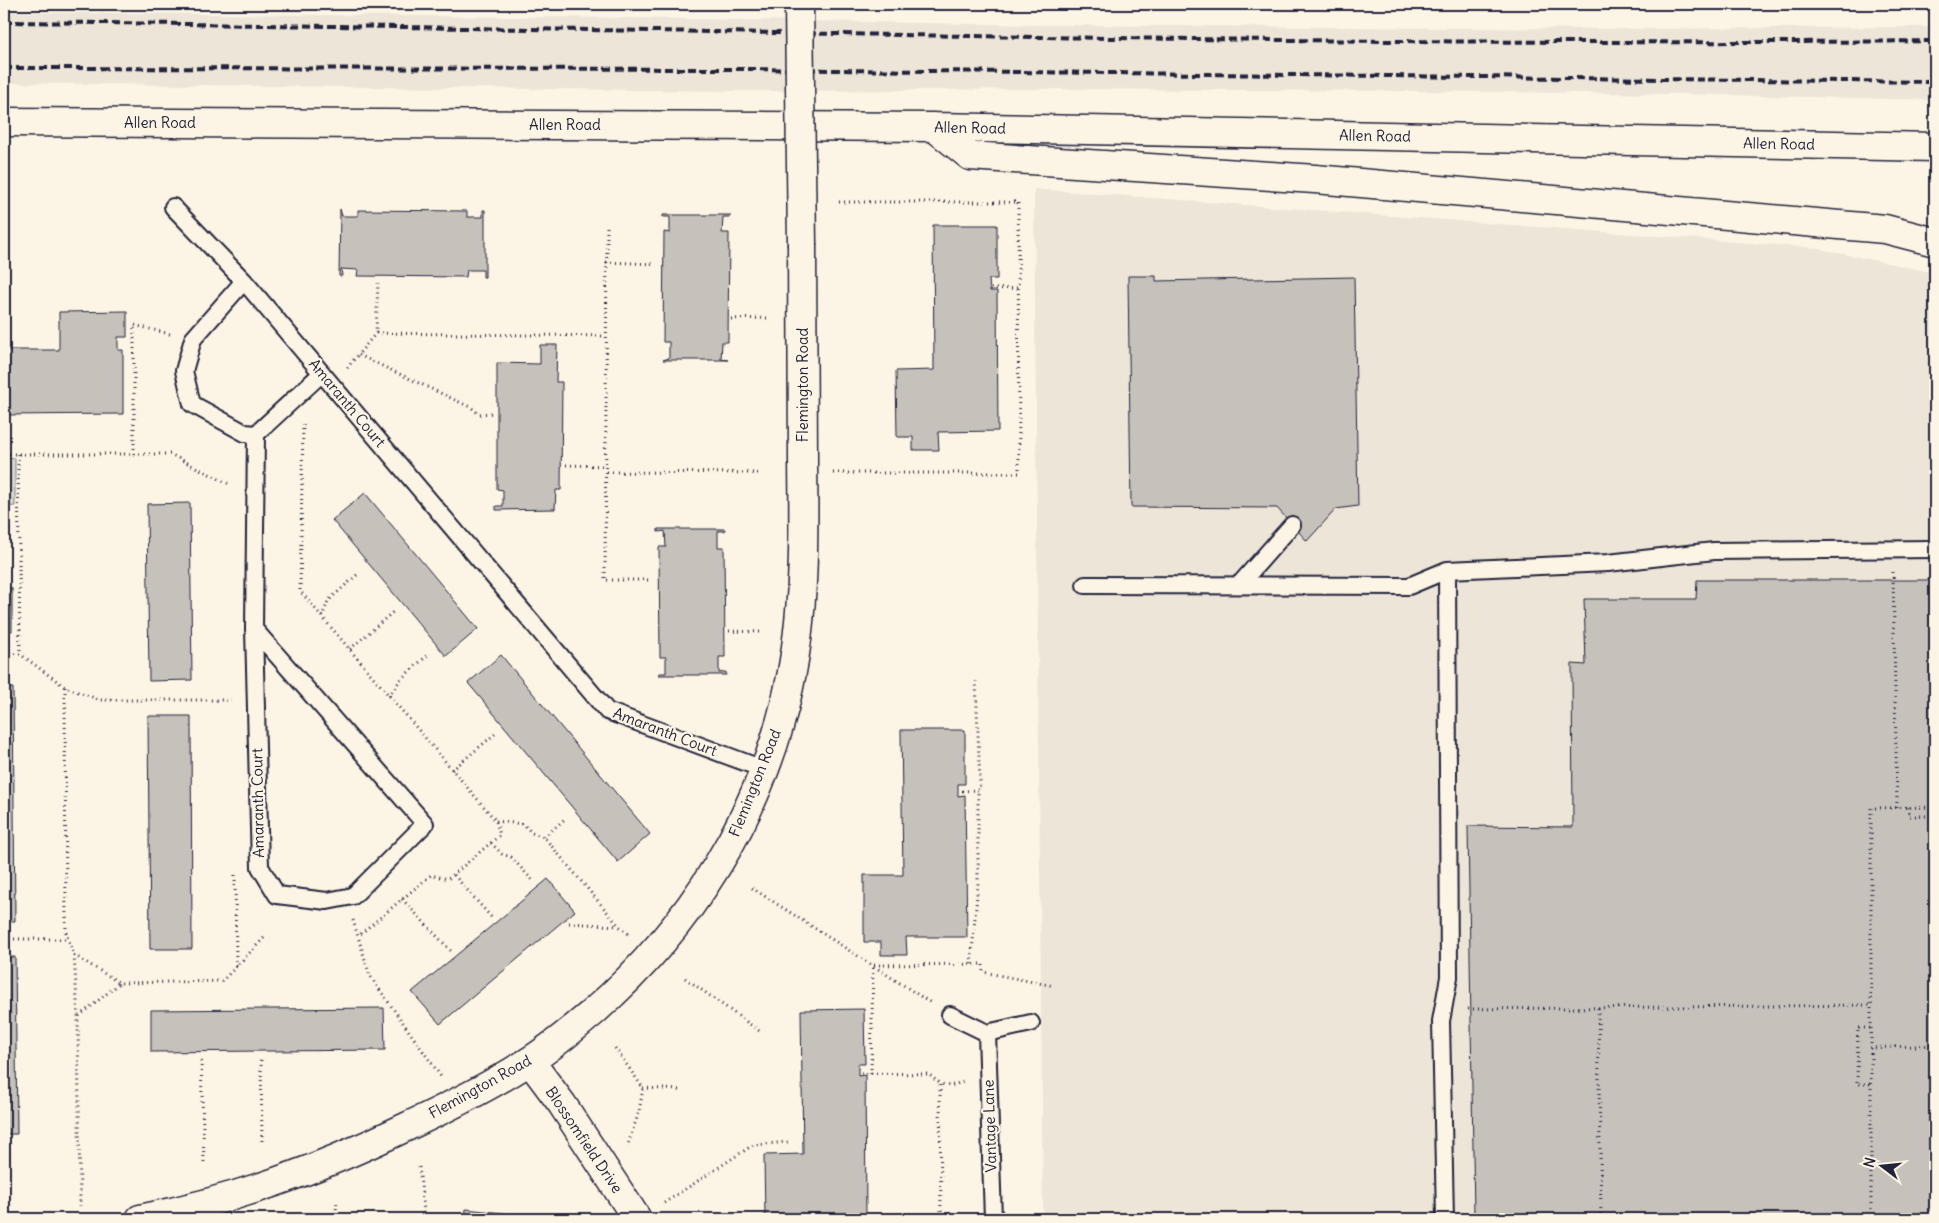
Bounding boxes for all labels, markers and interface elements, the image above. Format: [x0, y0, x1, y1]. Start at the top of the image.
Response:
street label: Allen Road [124, 113, 196, 132]
street label: Allen Road [529, 115, 601, 134]
street label: Allen Road [934, 117, 1006, 138]
street label: Allen Road [1339, 125, 1411, 146]
street label: Allen Road [1743, 133, 1815, 154]
street label: Flemington Road [793, 328, 812, 442]
street label: Amaranth Court [305, 355, 390, 451]
street label: Amaranth Court [611, 703, 720, 760]
street label: Flemington Road [724, 726, 785, 839]
street label: Amaranth Court [247, 748, 268, 858]
street label: Flemington Road [425, 1050, 535, 1123]
street label: Vantage Lane [978, 1079, 1001, 1173]
street label: Blossomfield Drive [542, 1083, 627, 1197]
north arrow [1856, 1140, 1906, 1190]
text: N [1860, 1155, 1879, 1170]

